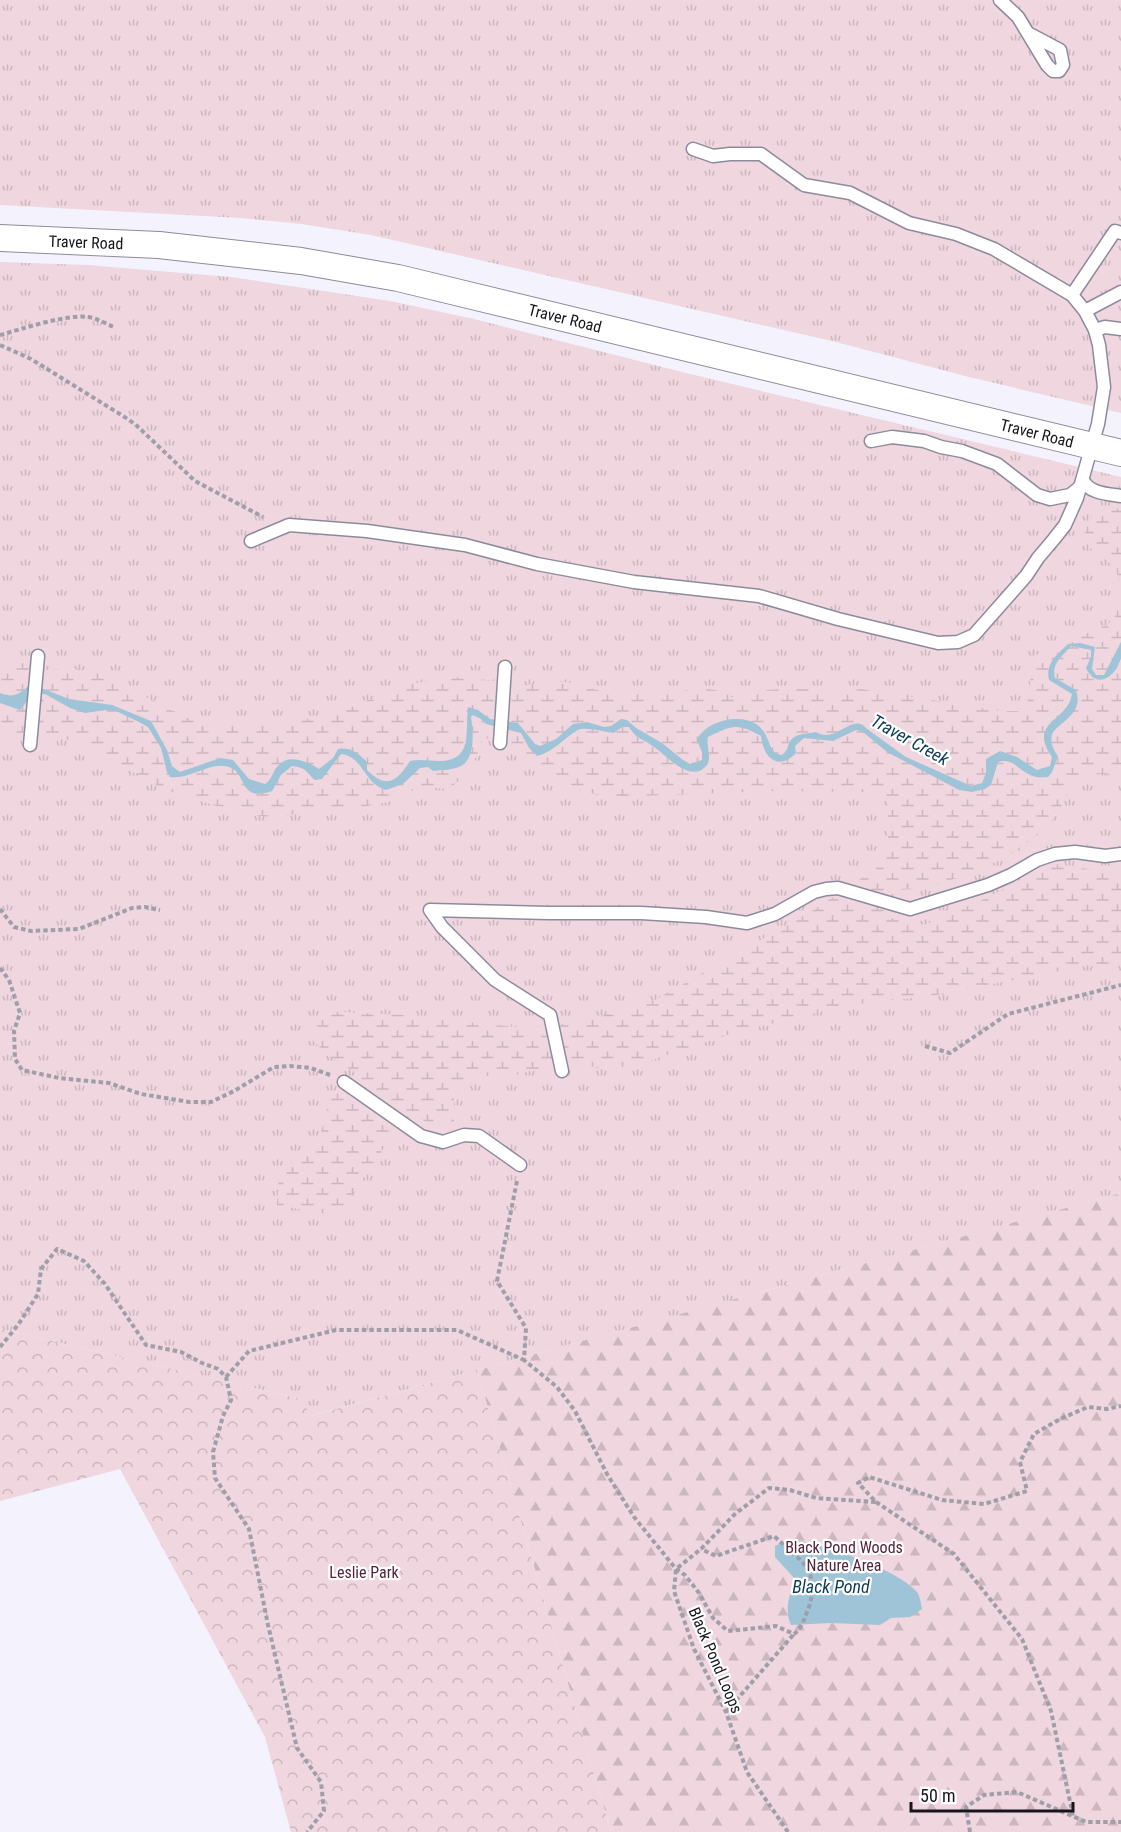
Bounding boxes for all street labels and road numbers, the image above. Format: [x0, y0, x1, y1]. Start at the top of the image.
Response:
street label: Traver Road [48, 232, 124, 253]
street label: Traver Road [526, 300, 603, 337]
street label: Traver Road [998, 415, 1075, 452]
street label: Black Pond Loops [685, 1604, 746, 1716]

